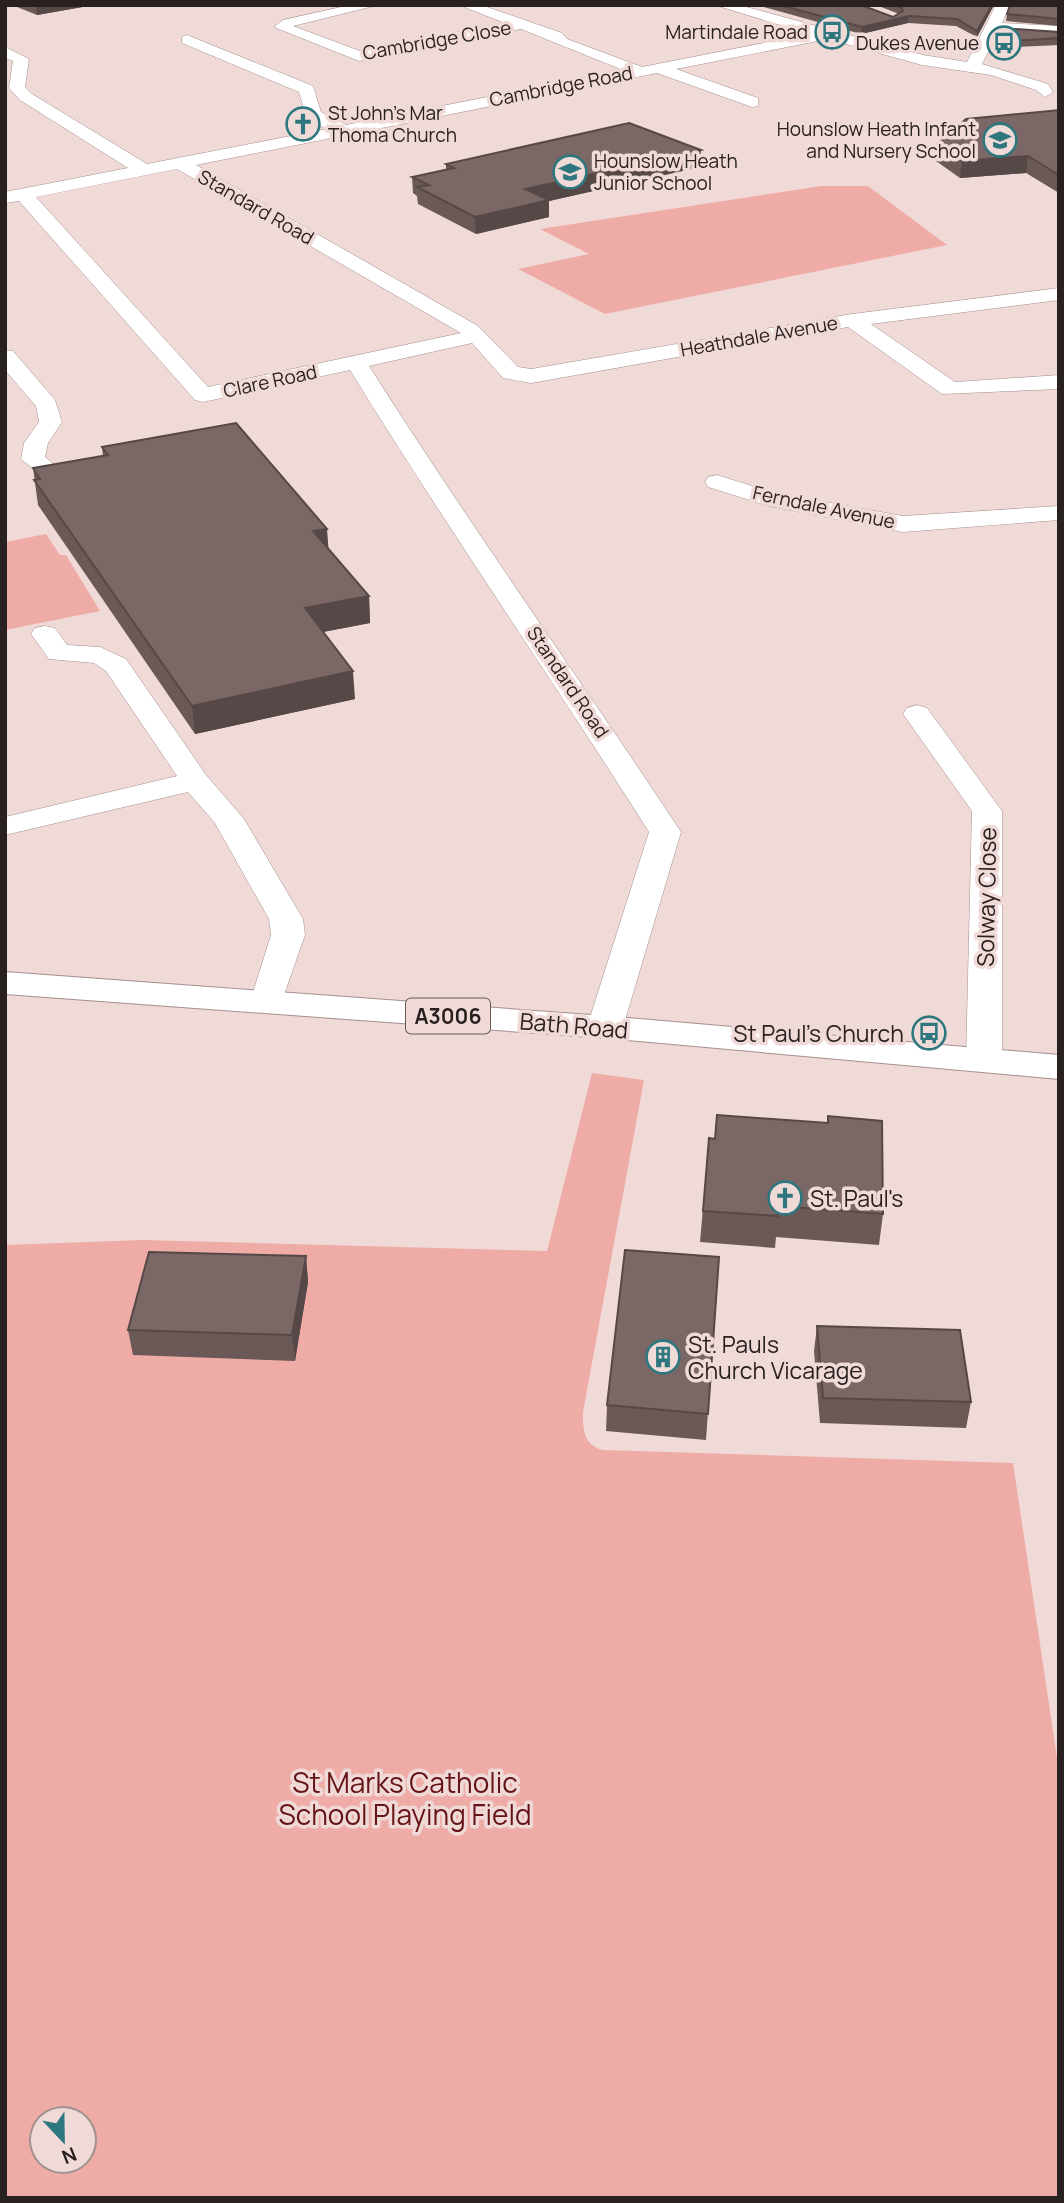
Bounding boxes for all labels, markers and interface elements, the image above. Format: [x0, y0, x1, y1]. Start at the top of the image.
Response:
bus stop icon: Martindale Road [813, 13, 851, 51]
street label: Cambridge Close [361, 14, 513, 66]
place label: Martindale Road [665, 19, 808, 45]
bus stop icon: Dukes Avenue [985, 24, 1023, 62]
place label: Dukes Avenue [856, 30, 979, 56]
street label: Cambridge Road [487, 59, 635, 113]
place label: St John's Mar Thoma Church [328, 100, 457, 148]
church icon: St John's Mar Thoma Church [284, 105, 322, 143]
place label: Hounslow Heath Infant and Nursery School [777, 116, 976, 164]
school or university icon: Hounslow Heath Infant and Nursery School [981, 121, 1019, 159]
place label: Hounslow Heath Junior School [594, 148, 738, 196]
school or university icon: Hounslow Heath Junior School [551, 153, 589, 191]
street label: Standard Road [193, 163, 319, 251]
street label: Heathdale Avenue [678, 309, 840, 363]
street label: Clare Road [221, 358, 319, 404]
street label: Ferndale Avenue [751, 479, 897, 535]
street label: Standard Road [521, 621, 615, 743]
street label: Solway Close [969, 827, 1003, 967]
road number: A3006 [406, 998, 490, 1034]
street label: Bath Road [518, 1004, 630, 1046]
bus stop icon: St Paul's Church [910, 1014, 948, 1052]
place label: St Paul's Church [733, 1017, 904, 1049]
church icon: St. Paul's [766, 1179, 804, 1217]
place label: St. Paul's [810, 1182, 903, 1214]
place label: St. Pauls Church Vicarage [688, 1328, 863, 1386]
building icon: St. Pauls Church Vicarage [644, 1338, 682, 1376]
park label: St Marks Catholic School Playing Field [278, 1763, 532, 1833]
north arrow [28, 2105, 98, 2175]
text: N [58, 2141, 81, 2170]

